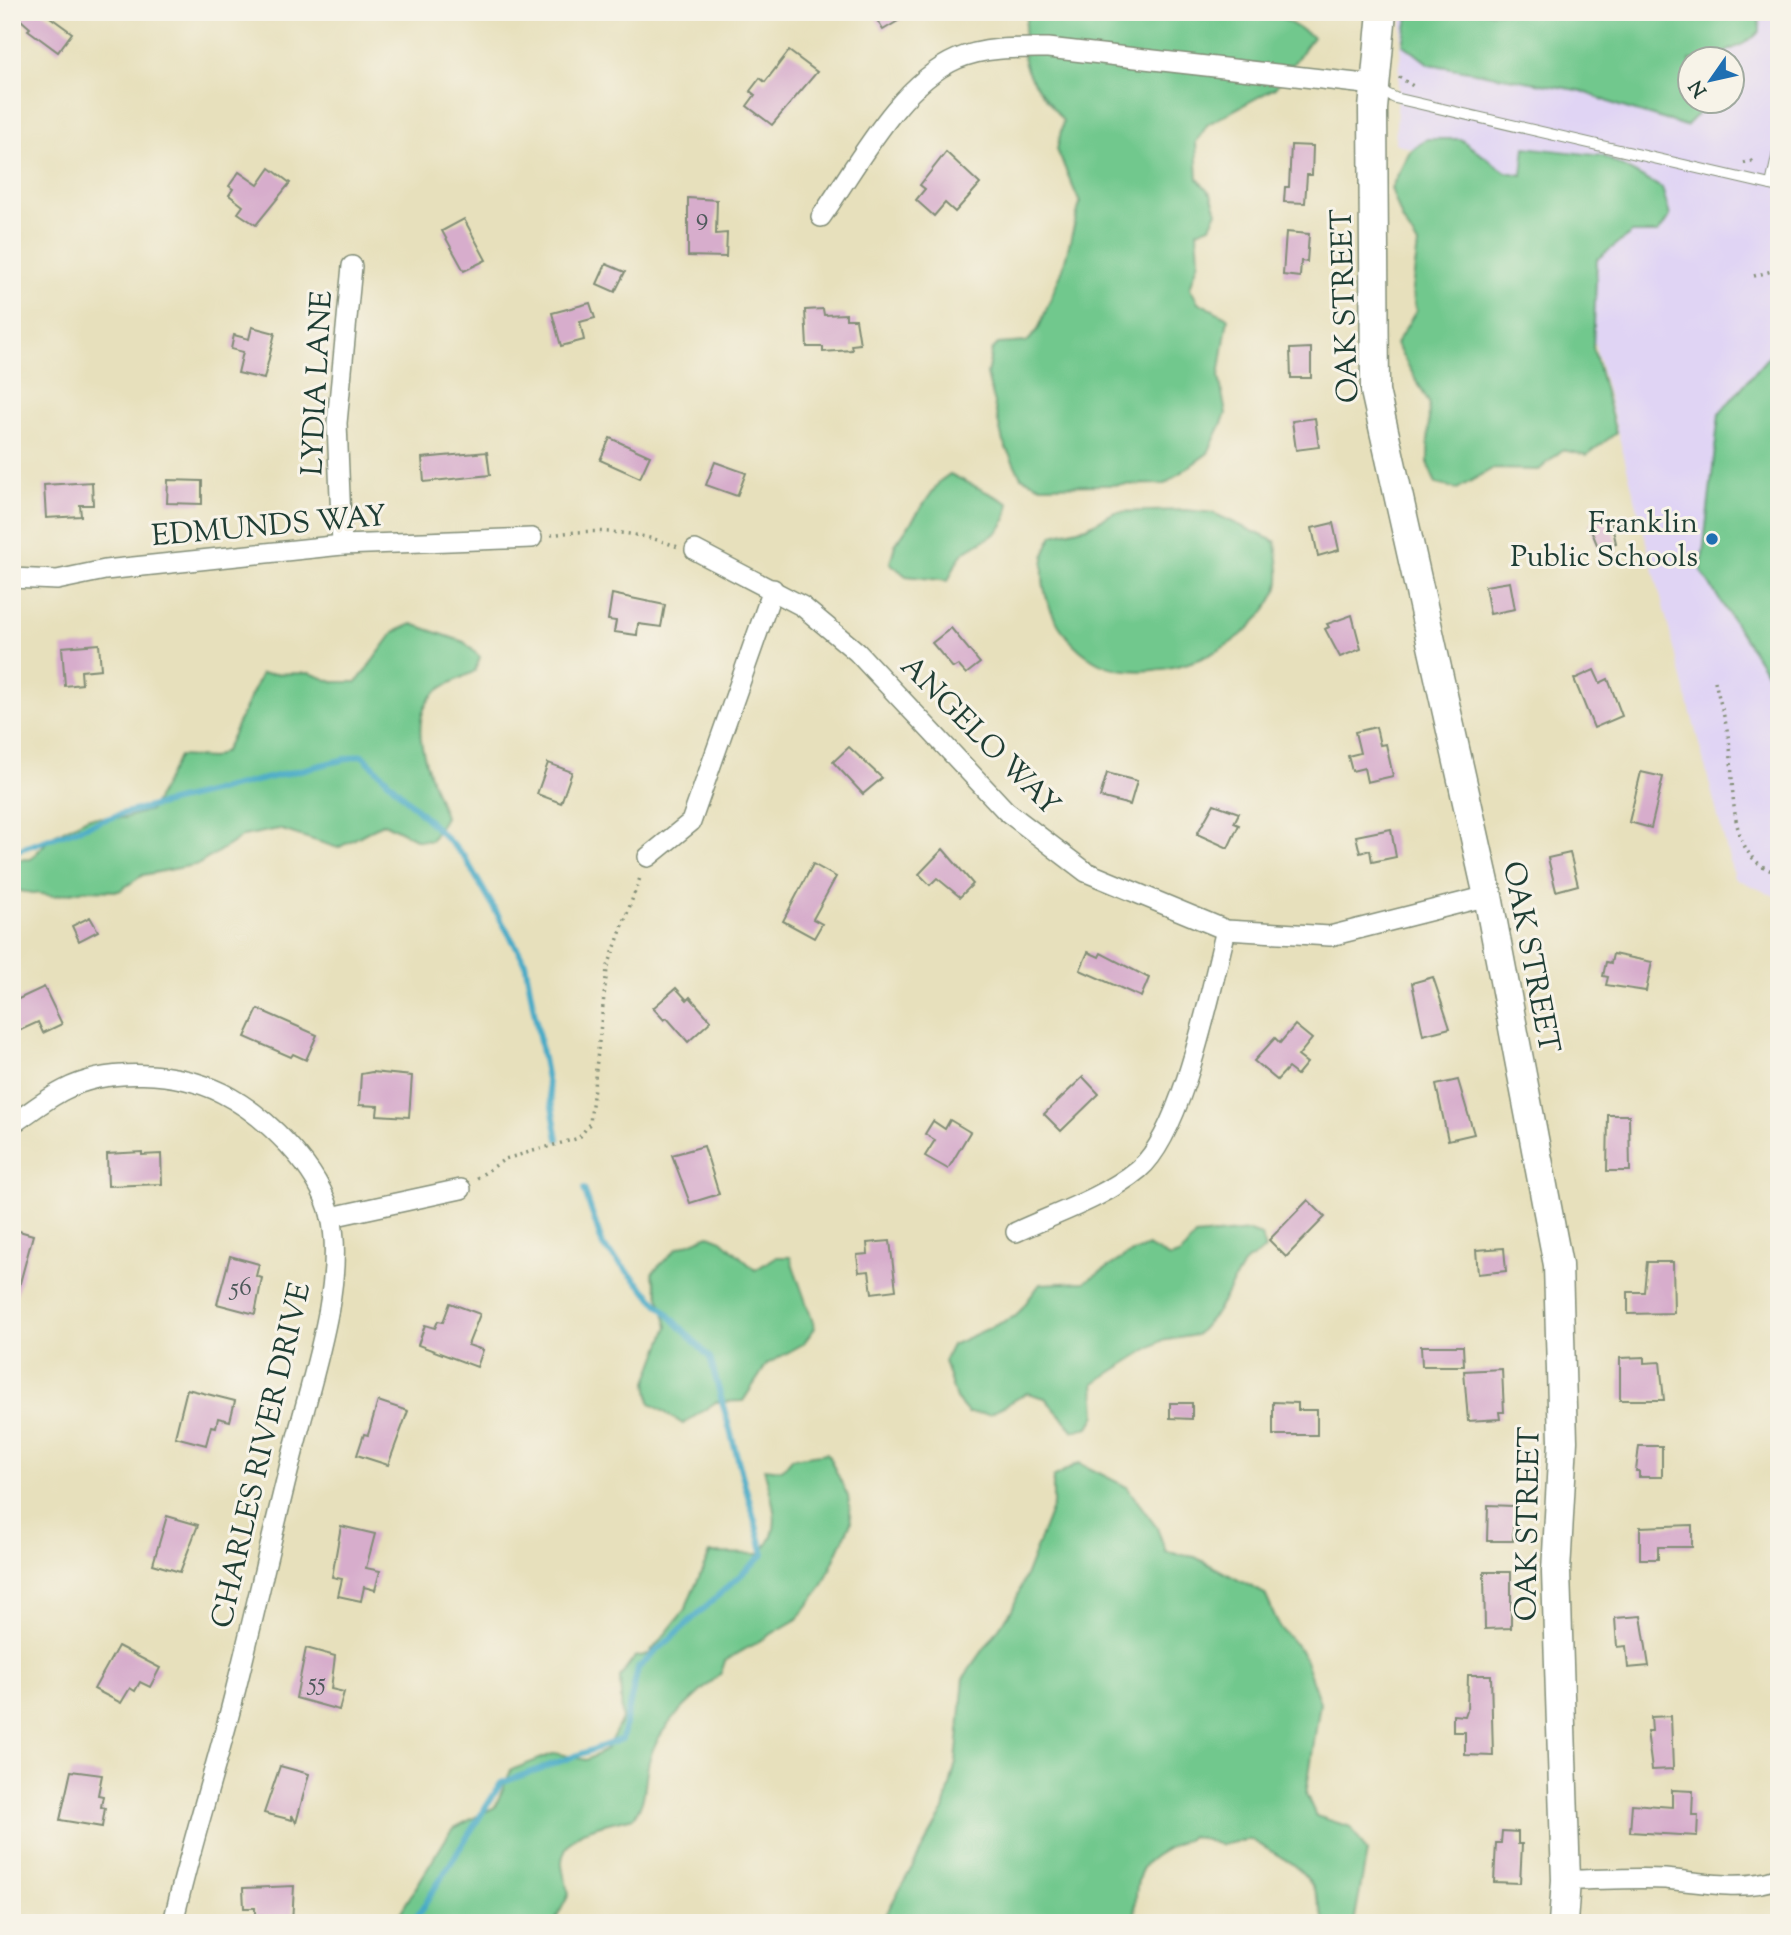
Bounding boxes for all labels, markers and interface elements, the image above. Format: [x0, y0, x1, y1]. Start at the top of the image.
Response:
north arrow [1676, 46, 1746, 116]
text: N [1684, 74, 1714, 102]
house number: 9 [696, 200, 708, 237]
street label: OAK STREET [1322, 208, 1371, 404]
street label: LYDIA LANE [292, 290, 345, 477]
street label: EDMUNDS WAY [150, 496, 389, 559]
place label: Franklin Public Schools [1510, 503, 1698, 580]
marker: Franklin Public Schools [1704, 531, 1720, 547]
street label: ANGELO WAY [889, 647, 1069, 827]
street label: OAK STREET [1490, 858, 1569, 1057]
house number: 56 [228, 1270, 252, 1307]
street label: CHARLES RIVER DRIVE [202, 1279, 323, 1633]
street label: OAK STREET [1506, 1426, 1553, 1622]
house number: 55 [306, 1665, 326, 1702]

